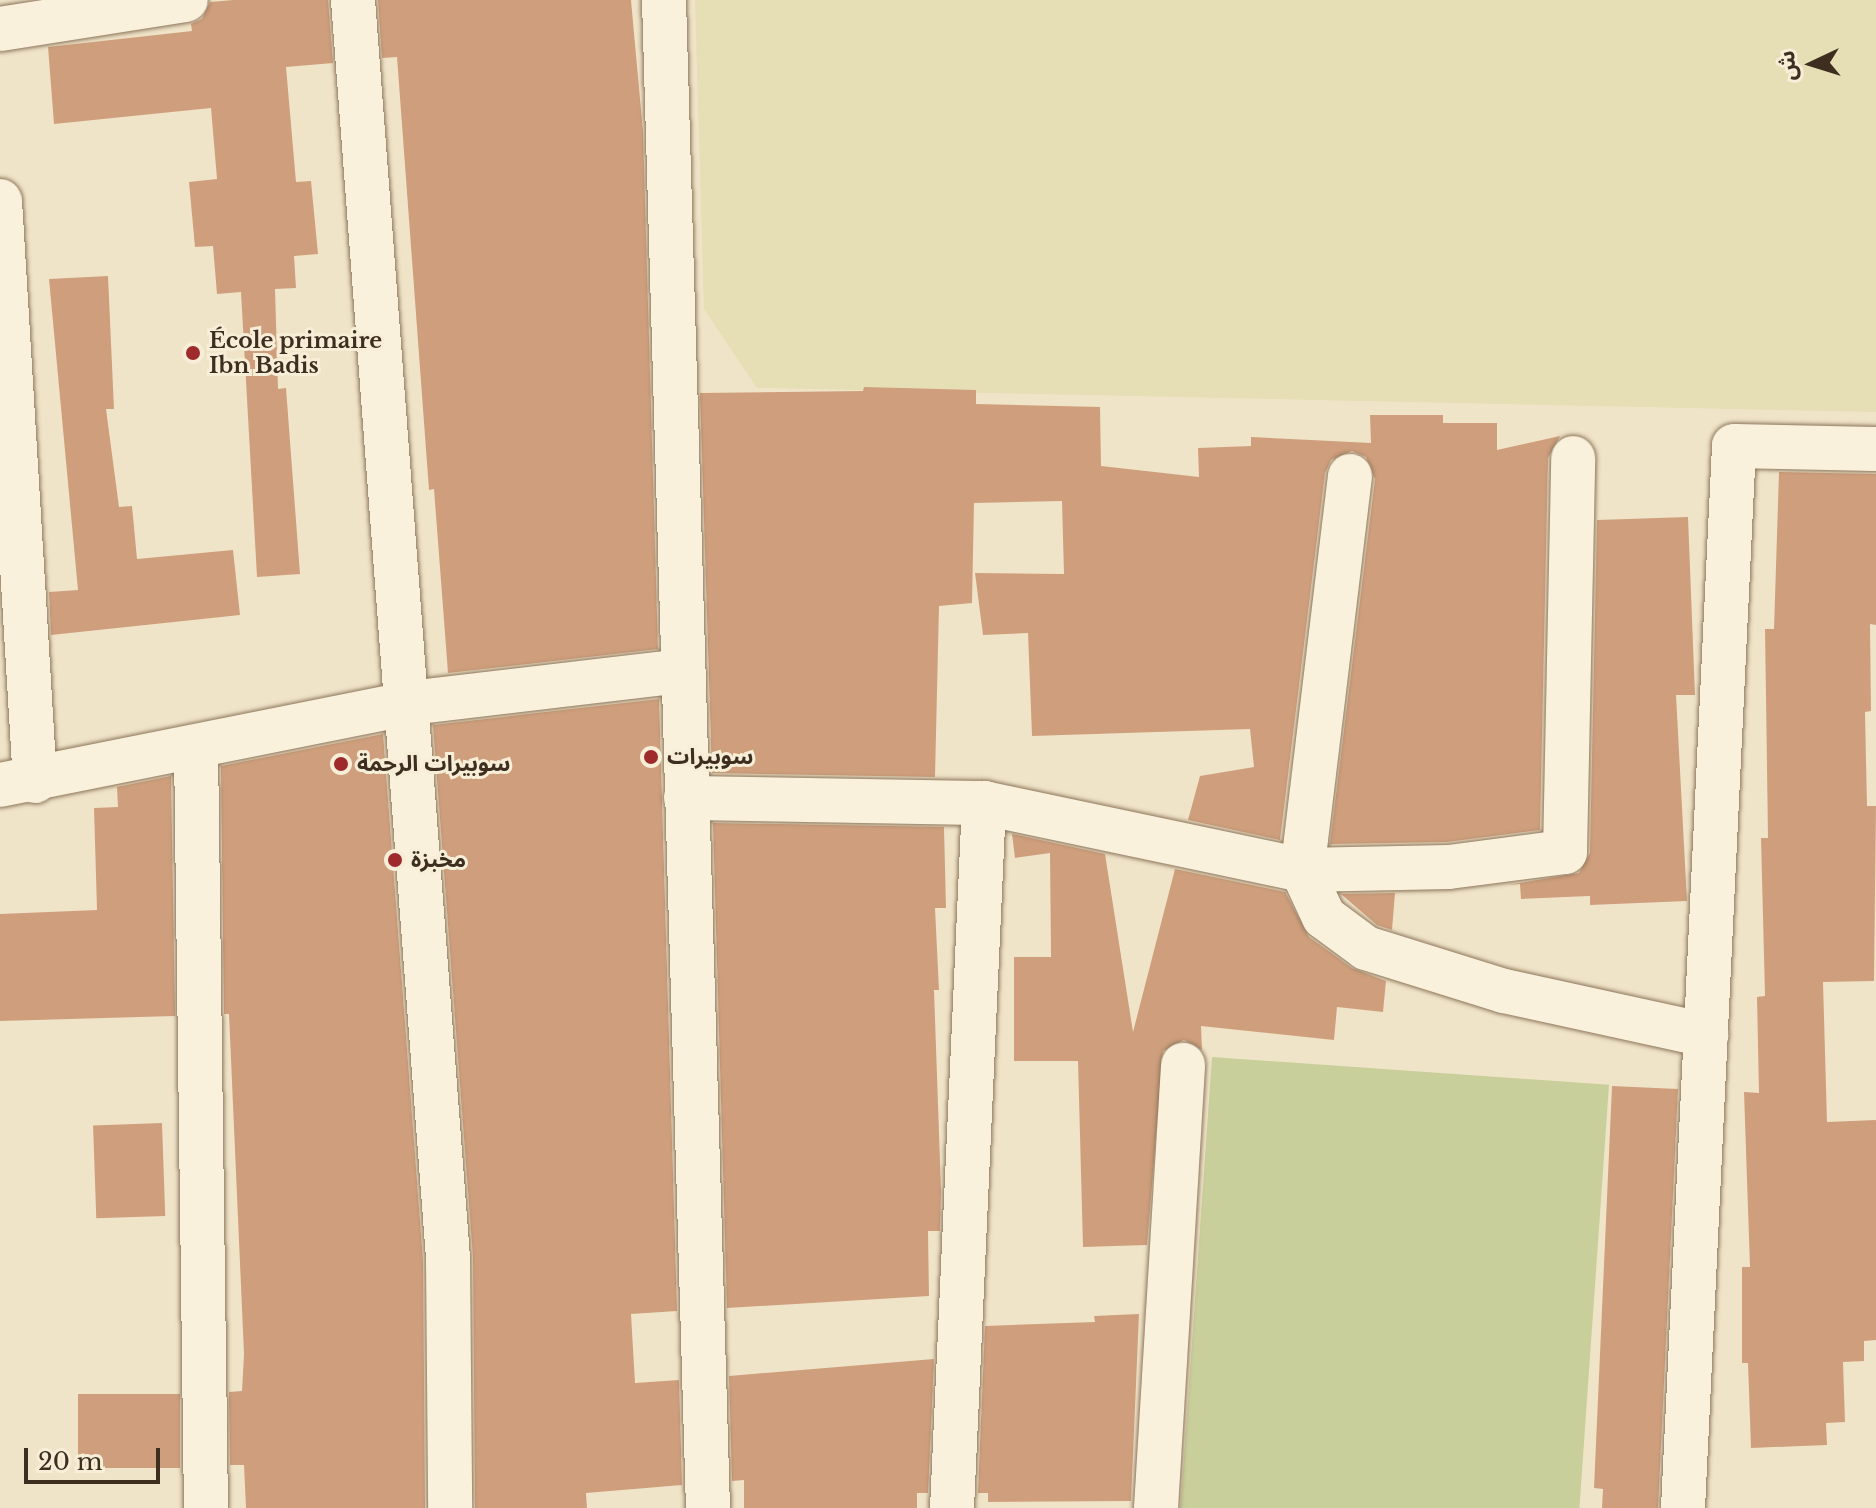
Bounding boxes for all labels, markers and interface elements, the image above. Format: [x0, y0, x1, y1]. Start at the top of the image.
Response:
north arrow [1772, 24, 1852, 104]
text: ش [1773, 50, 1802, 82]
place label: École primaire Ibn Badis [209, 327, 382, 378]
marker: École primaire Ibn Badis [184, 344, 202, 362]
place label: سوبيرات [667, 744, 753, 770]
marker: سوبيرات [642, 748, 660, 766]
place label: سوبيرات الرحمة [357, 751, 510, 777]
marker: سوبيرات الرحمة [332, 755, 350, 773]
place label: مخبزة [411, 847, 466, 873]
marker: مخبزة [386, 851, 404, 869]
scale bar [28, 1432, 164, 1482]
text: 20 m [38, 1447, 103, 1476]

